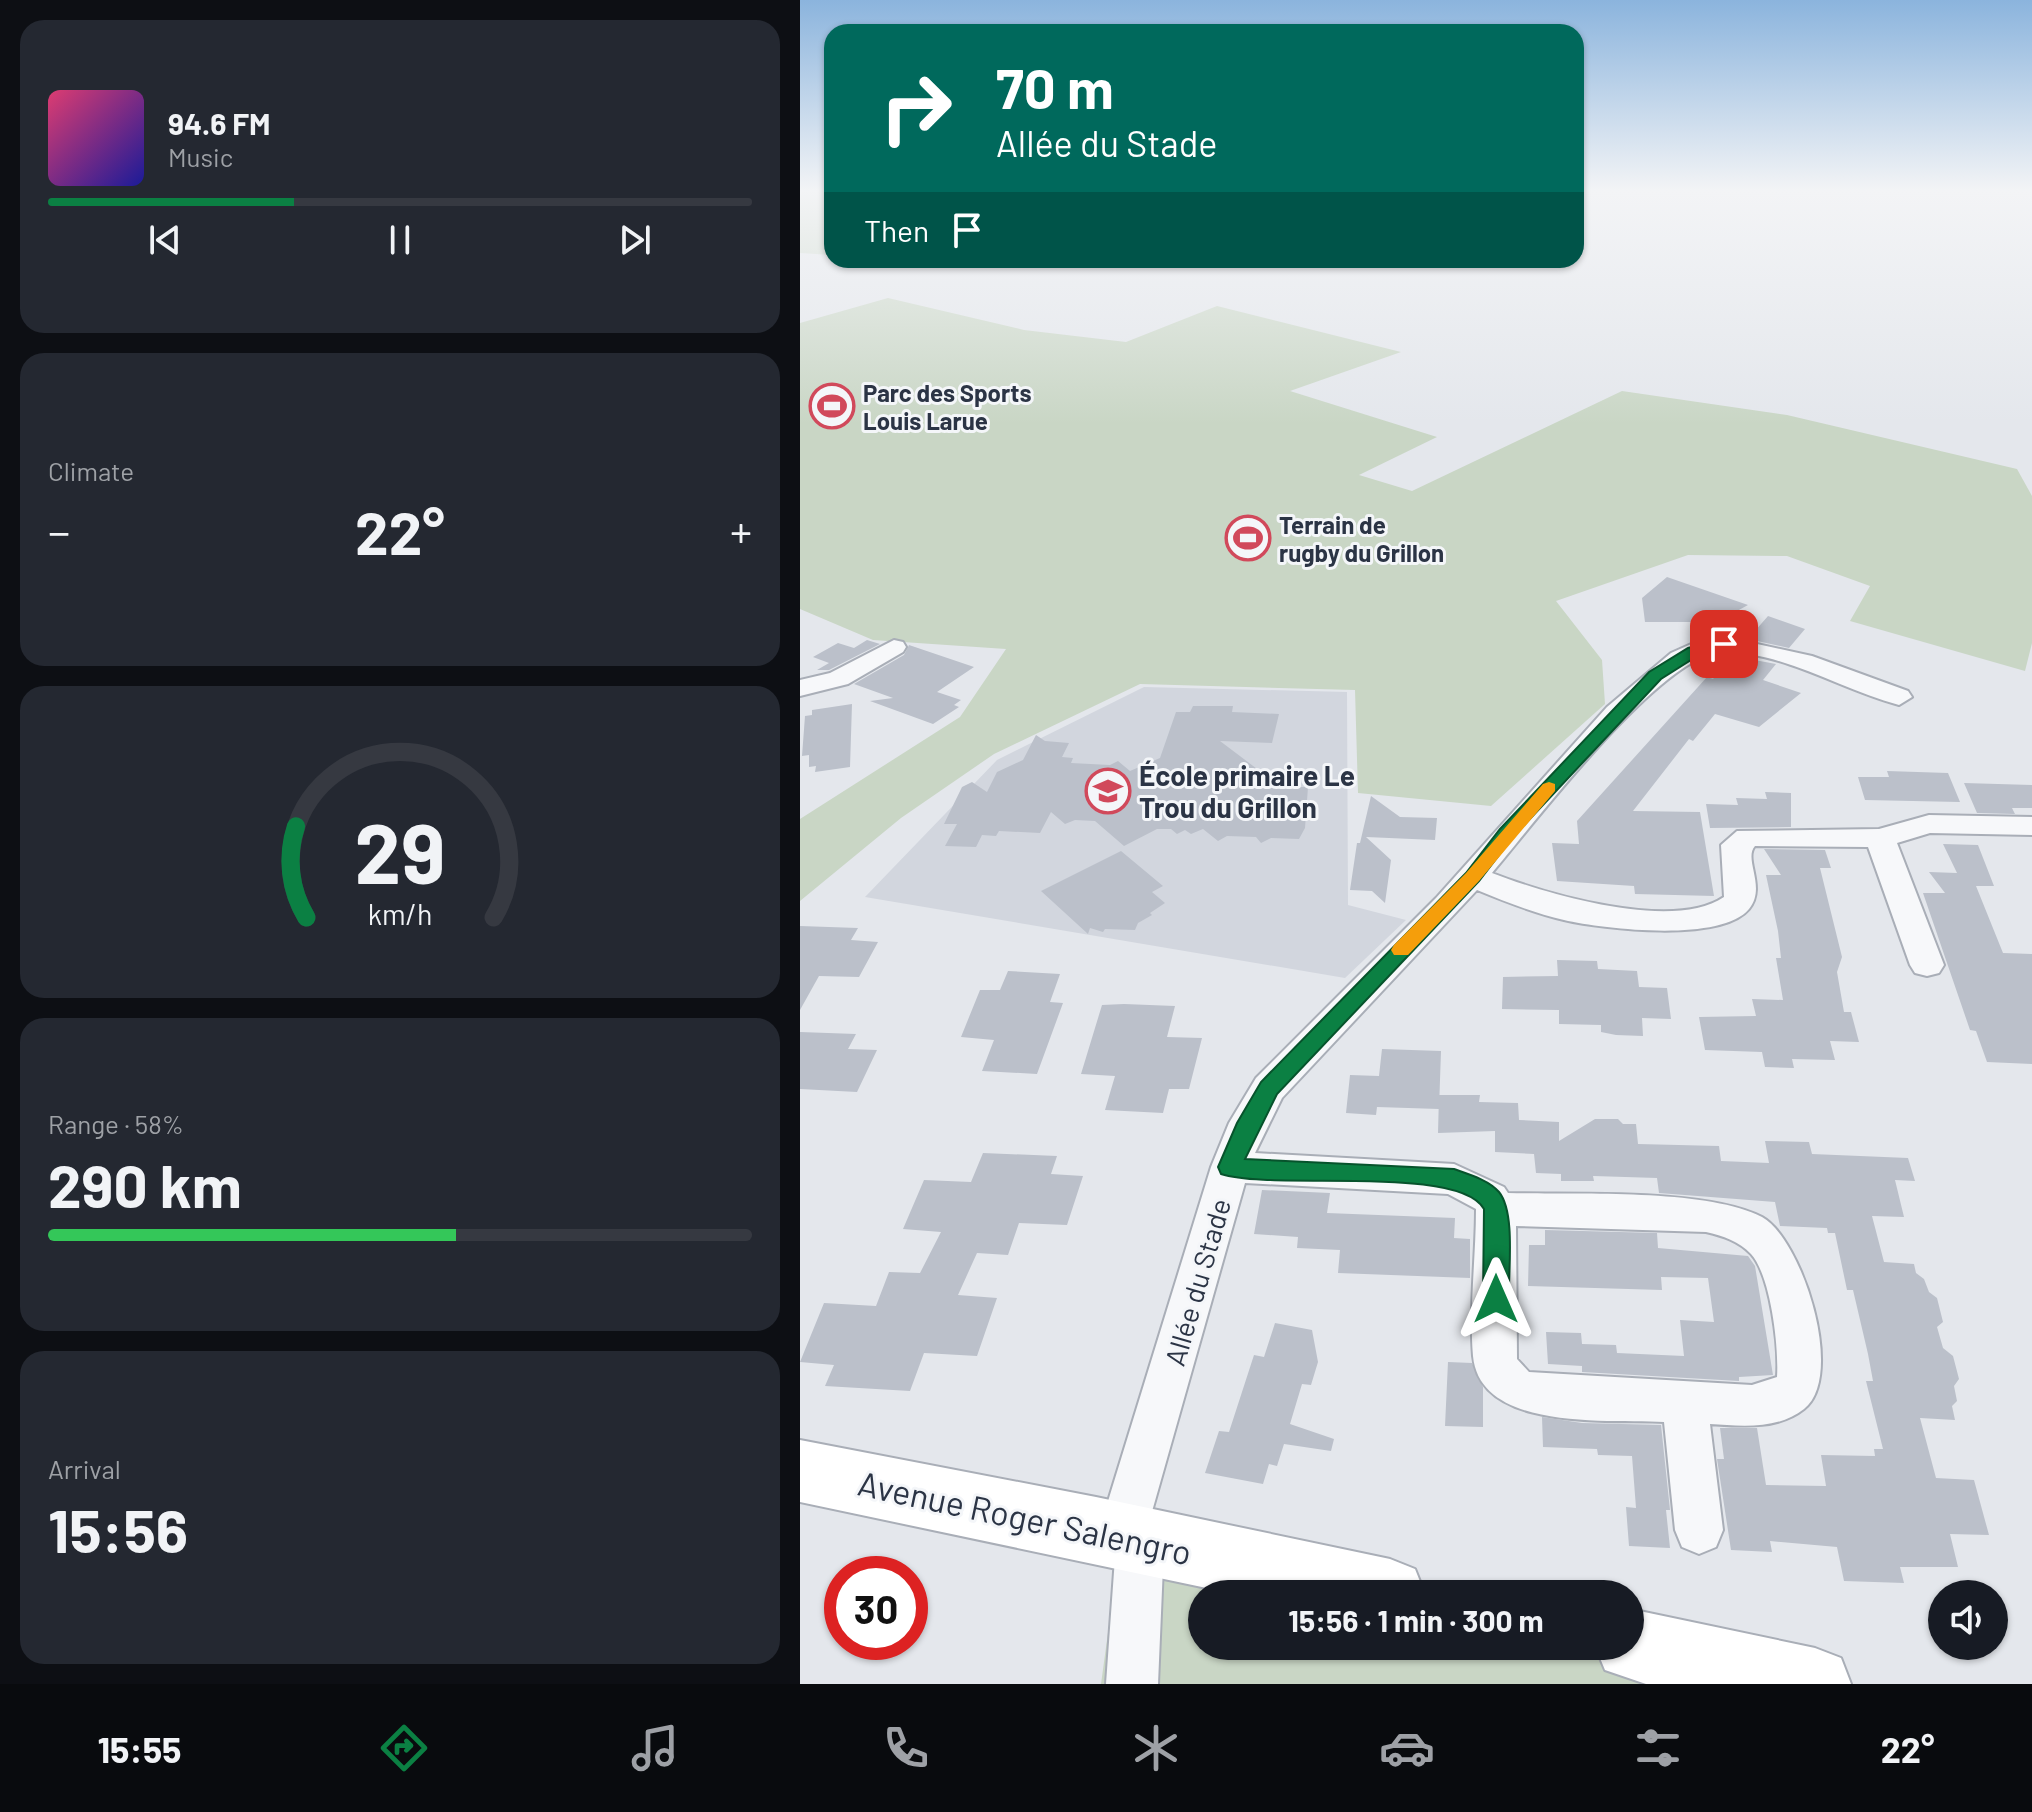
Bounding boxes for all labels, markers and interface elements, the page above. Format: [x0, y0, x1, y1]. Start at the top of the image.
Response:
text: 70 m [996, 53, 1114, 120]
icon: right [864, 56, 968, 160]
text: 94.6 FM [168, 105, 271, 141]
text: Allée du Stade [996, 121, 1218, 164]
text: Music [168, 141, 233, 172]
icon: arrive [945, 208, 989, 252]
text: Then [864, 212, 929, 248]
icon: previous [143, 218, 187, 262]
icon: pause [378, 218, 422, 262]
icon: next [613, 218, 657, 262]
place label: Parc des Sports Louis Larue [863, 378, 1031, 435]
sports icon: Parc des Sports Louis Larue [808, 382, 856, 430]
text: Climate [48, 455, 134, 486]
text: 22° [355, 495, 445, 567]
text: − [48, 504, 70, 557]
text: + [730, 504, 752, 557]
place label: Terrain de rugby du Grillon [1279, 510, 1444, 567]
sports icon: Terrain de rugby du Grillon [1224, 514, 1272, 562]
pin [1690, 610, 1758, 678]
icon: arrive [1702, 622, 1746, 666]
place label: École primaire Le Trou du Grillon [1139, 758, 1355, 824]
school or university icon: École primaire Le Trou du Grillon [1084, 767, 1132, 815]
text: 29 [355, 801, 445, 901]
text: km/h [368, 896, 432, 931]
text: Range · 58% [48, 1108, 184, 1139]
text: 290 km [48, 1148, 242, 1220]
street label: Allée du Stade [1157, 1195, 1237, 1369]
position arrow [1454, 1257, 1538, 1341]
text: Arrival [48, 1453, 121, 1484]
street label: Avenue Roger Salengro [854, 1462, 1196, 1572]
text: 15:56 [48, 1493, 188, 1565]
speed limit sign: 30 [824, 1556, 928, 1660]
map controls [1928, 1580, 2008, 1660]
button: sound [1928, 1580, 2008, 1660]
text: 15:56 · 1 min · 300 m [1288, 1602, 1544, 1638]
icon: directions [376, 1720, 432, 1776]
icon: music [627, 1720, 683, 1776]
icon: phone [878, 1720, 934, 1776]
icon: climate [1128, 1720, 1184, 1776]
icon: car [1379, 1720, 1435, 1776]
icon: filters [1630, 1720, 1686, 1776]
text: 15:55 [97, 1727, 181, 1770]
text: 22° [1881, 1727, 1935, 1770]

